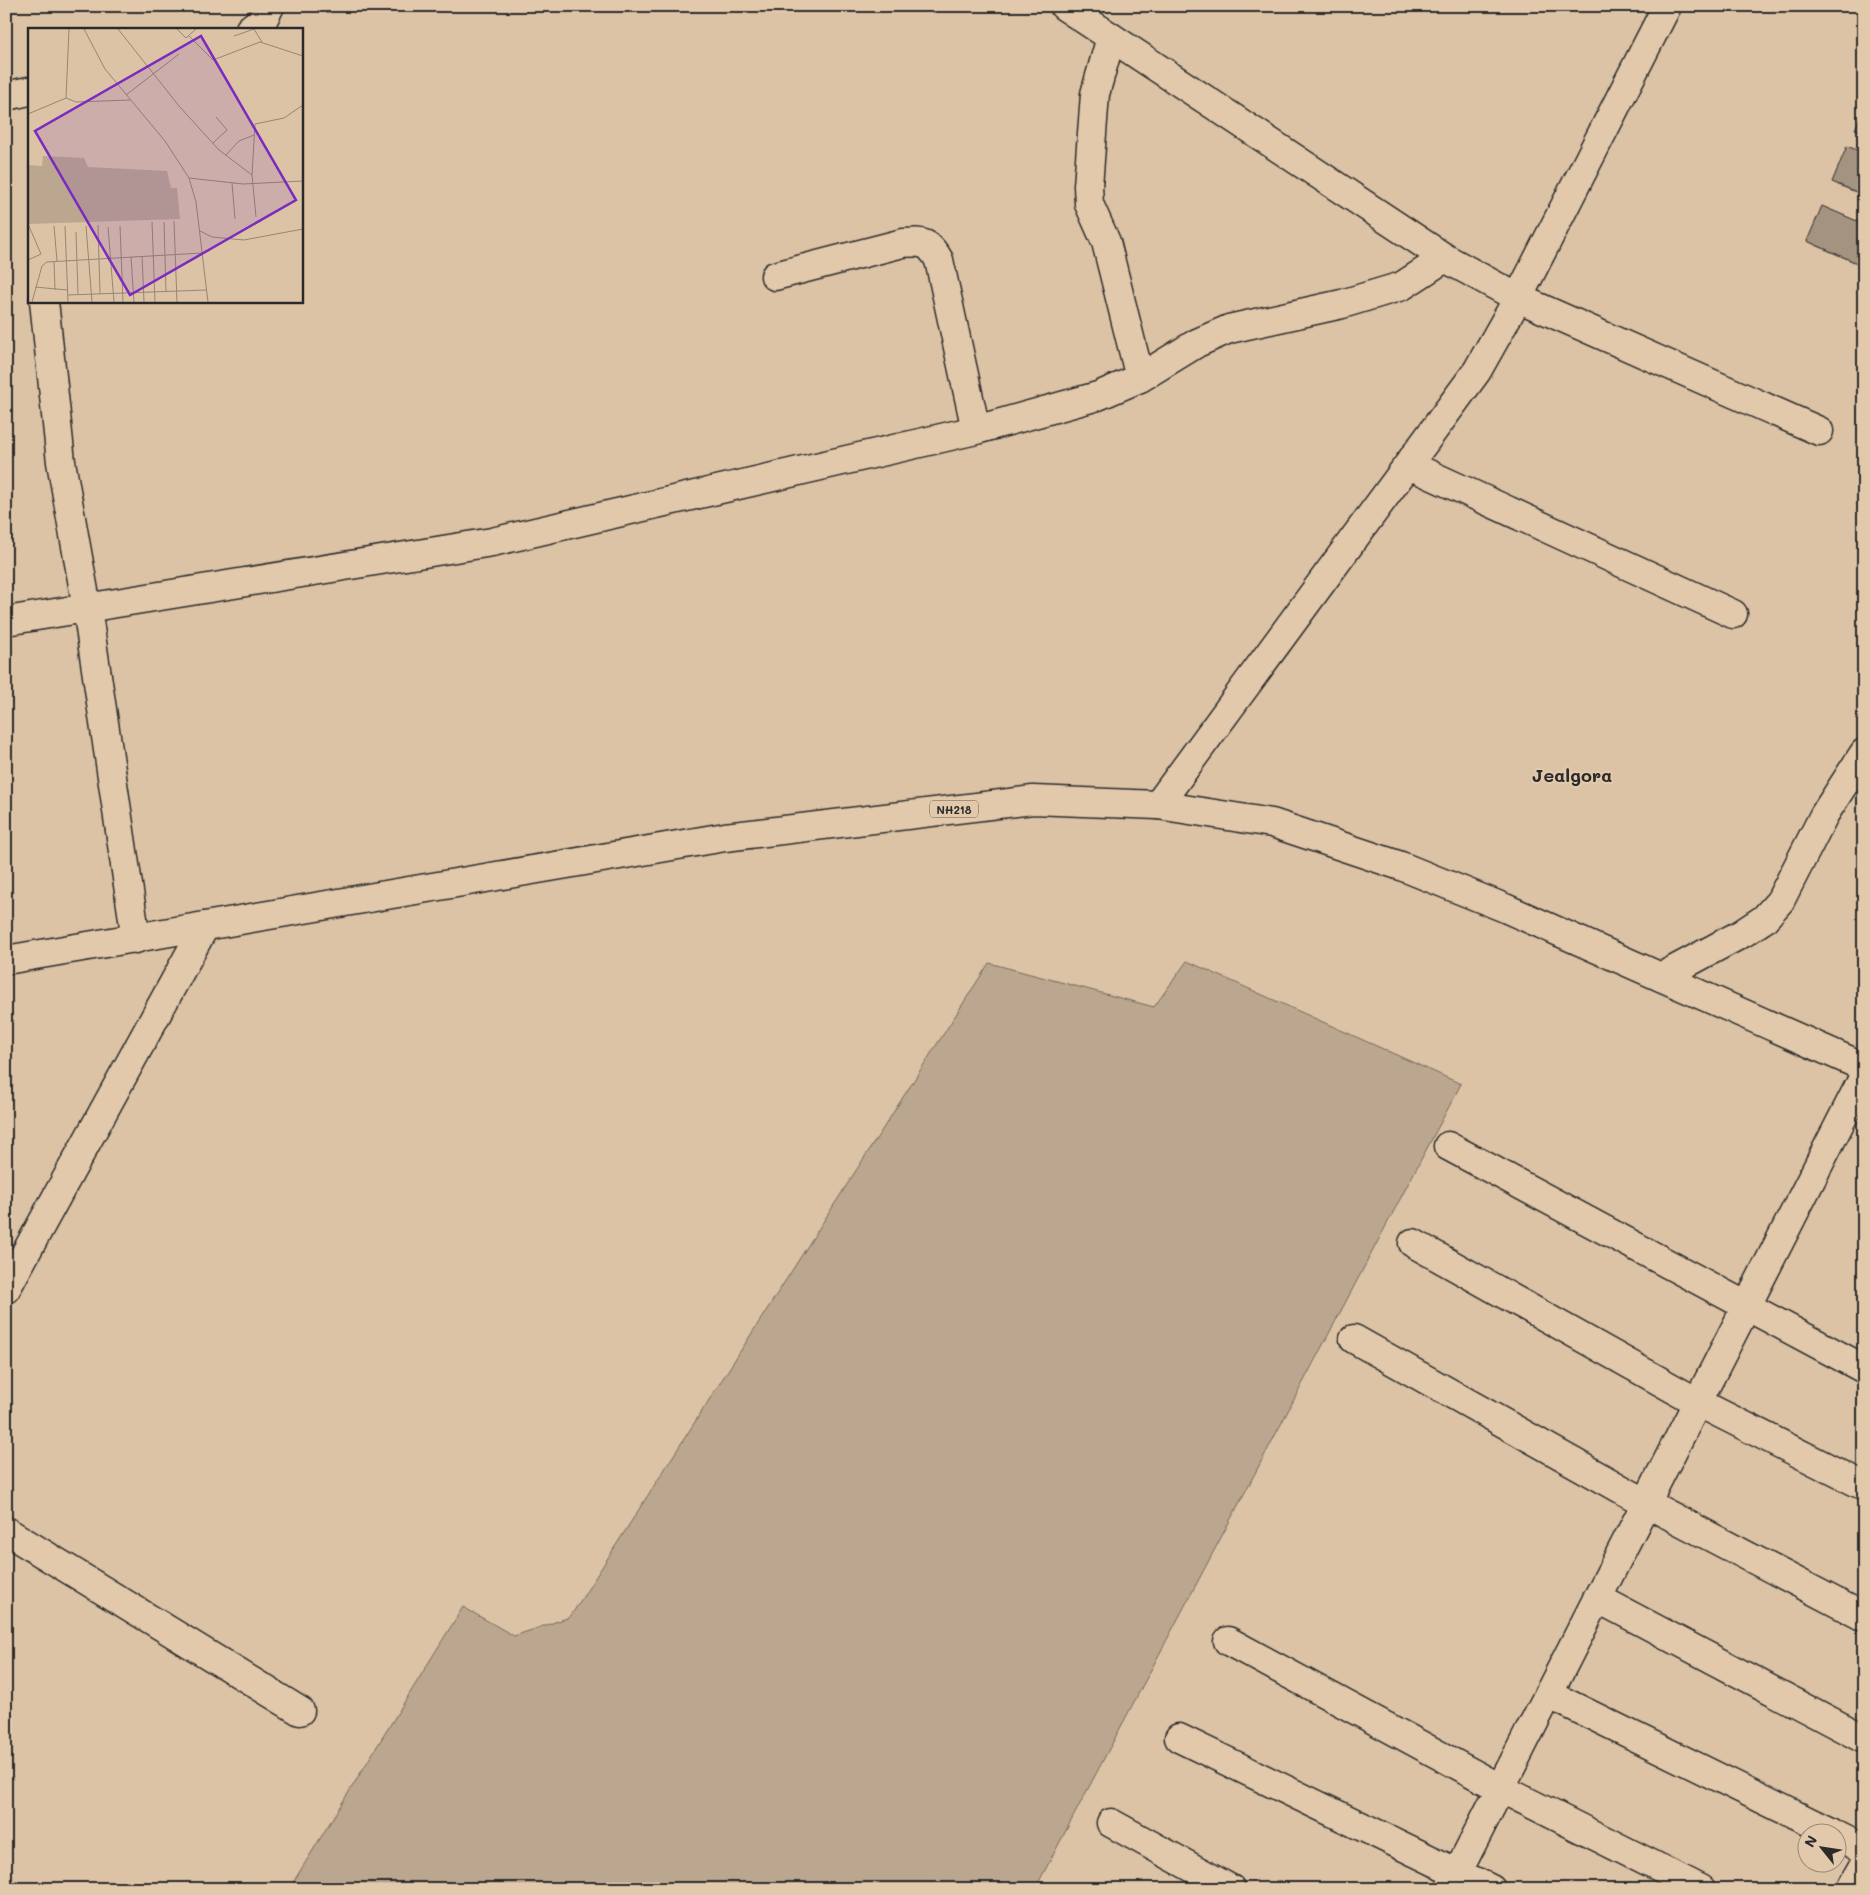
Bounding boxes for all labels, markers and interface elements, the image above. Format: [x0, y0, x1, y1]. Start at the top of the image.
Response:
inset map [28, 28, 302, 302]
district label: Jealgora [1532, 763, 1612, 787]
road number: NH218 [930, 801, 978, 818]
north arrow [1798, 1822, 1848, 1872]
text: N [1799, 1832, 1821, 1851]

